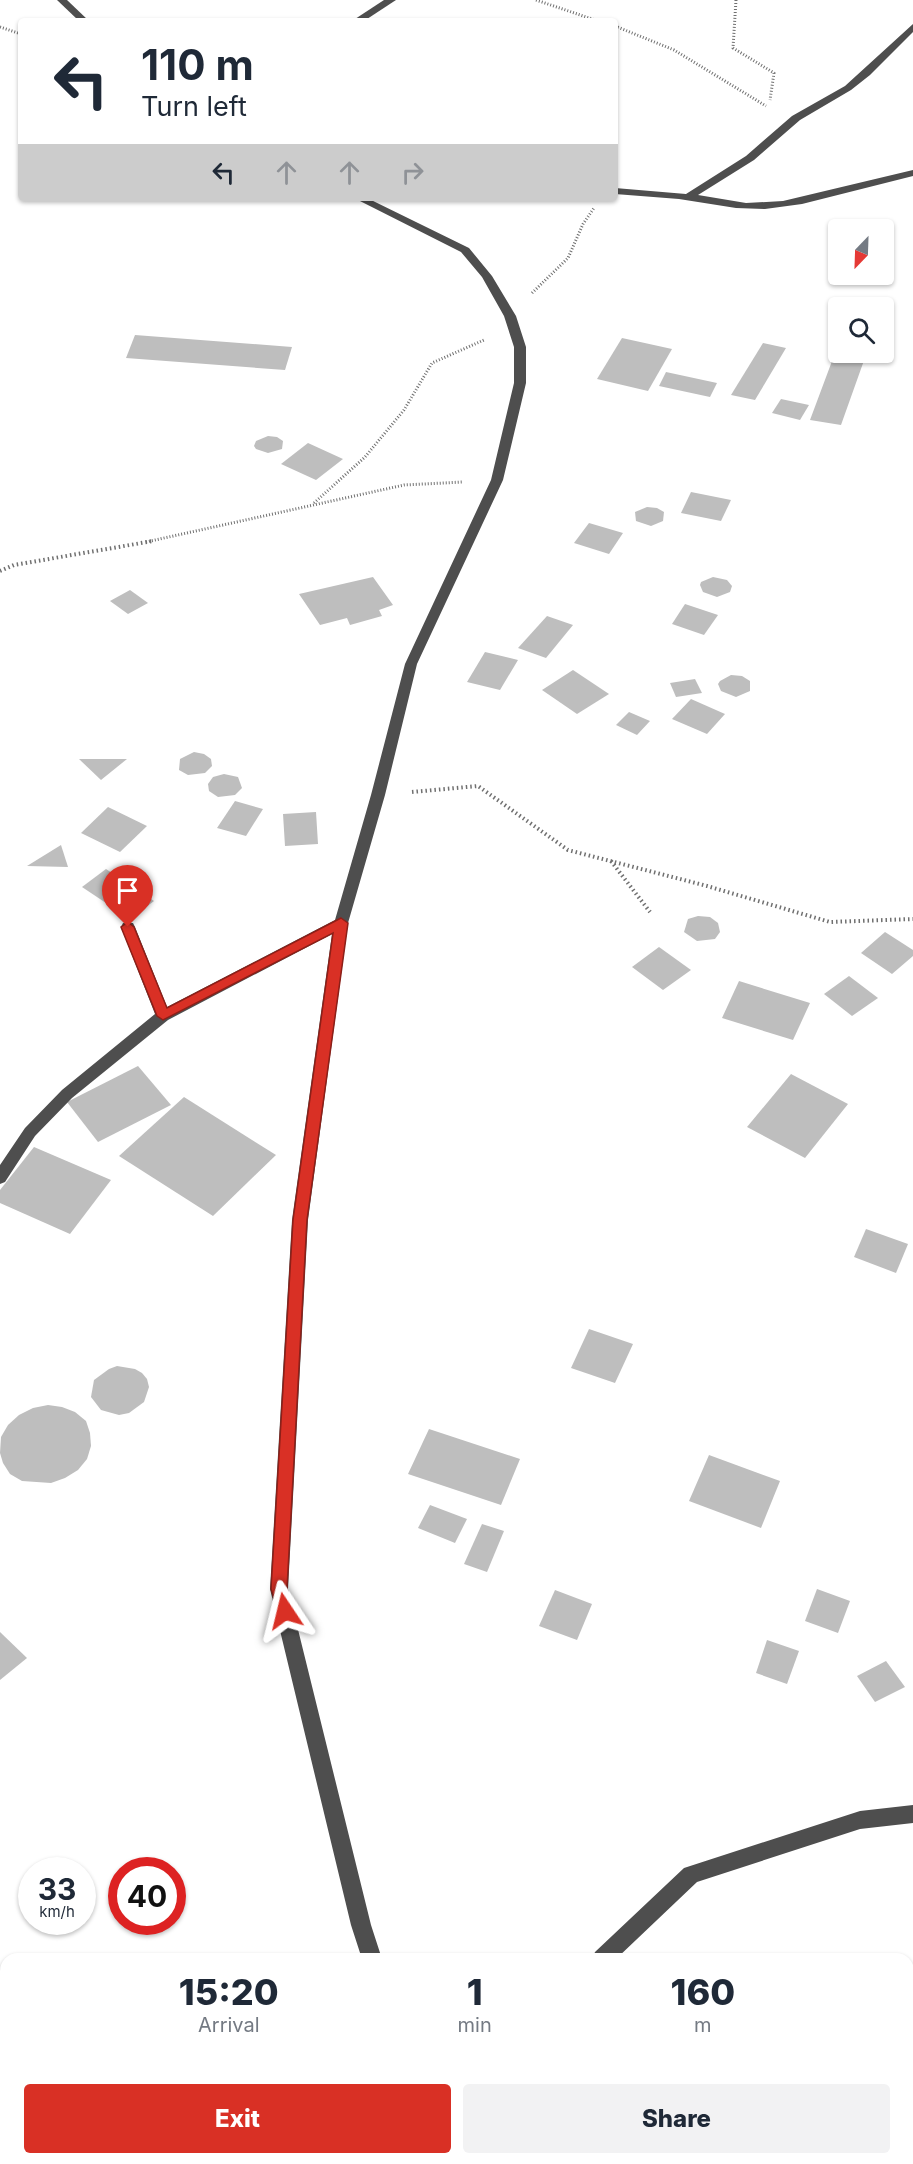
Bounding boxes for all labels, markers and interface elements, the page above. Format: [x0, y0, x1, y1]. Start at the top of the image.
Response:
text: 110 m [141, 39, 254, 90]
icon: left [42, 42, 120, 120]
text: Turn left [141, 90, 247, 123]
icon: left [207, 156, 240, 189]
icon: ahead [270, 156, 303, 189]
icon: ahead [333, 156, 366, 189]
icon: right [396, 156, 429, 189]
north arrow [828, 219, 894, 285]
map controls [828, 219, 894, 363]
button: search [828, 297, 894, 363]
pin [102, 865, 153, 927]
icon: arrive [111, 874, 144, 907]
position arrow [253, 1579, 317, 1643]
speed limit sign: 40 [108, 1857, 186, 1935]
text: 33 [38, 1871, 76, 1907]
text: km/h [39, 1902, 75, 1921]
text: 15:20 [179, 1970, 279, 2014]
text: 1 [467, 1970, 483, 2014]
text: 160 [671, 1970, 735, 2014]
text: Arrival [198, 2013, 260, 2037]
text: min [458, 2013, 492, 2037]
text: m [694, 2013, 712, 2037]
button: Exit [24, 2084, 451, 2153]
button: Share [463, 2084, 890, 2153]

